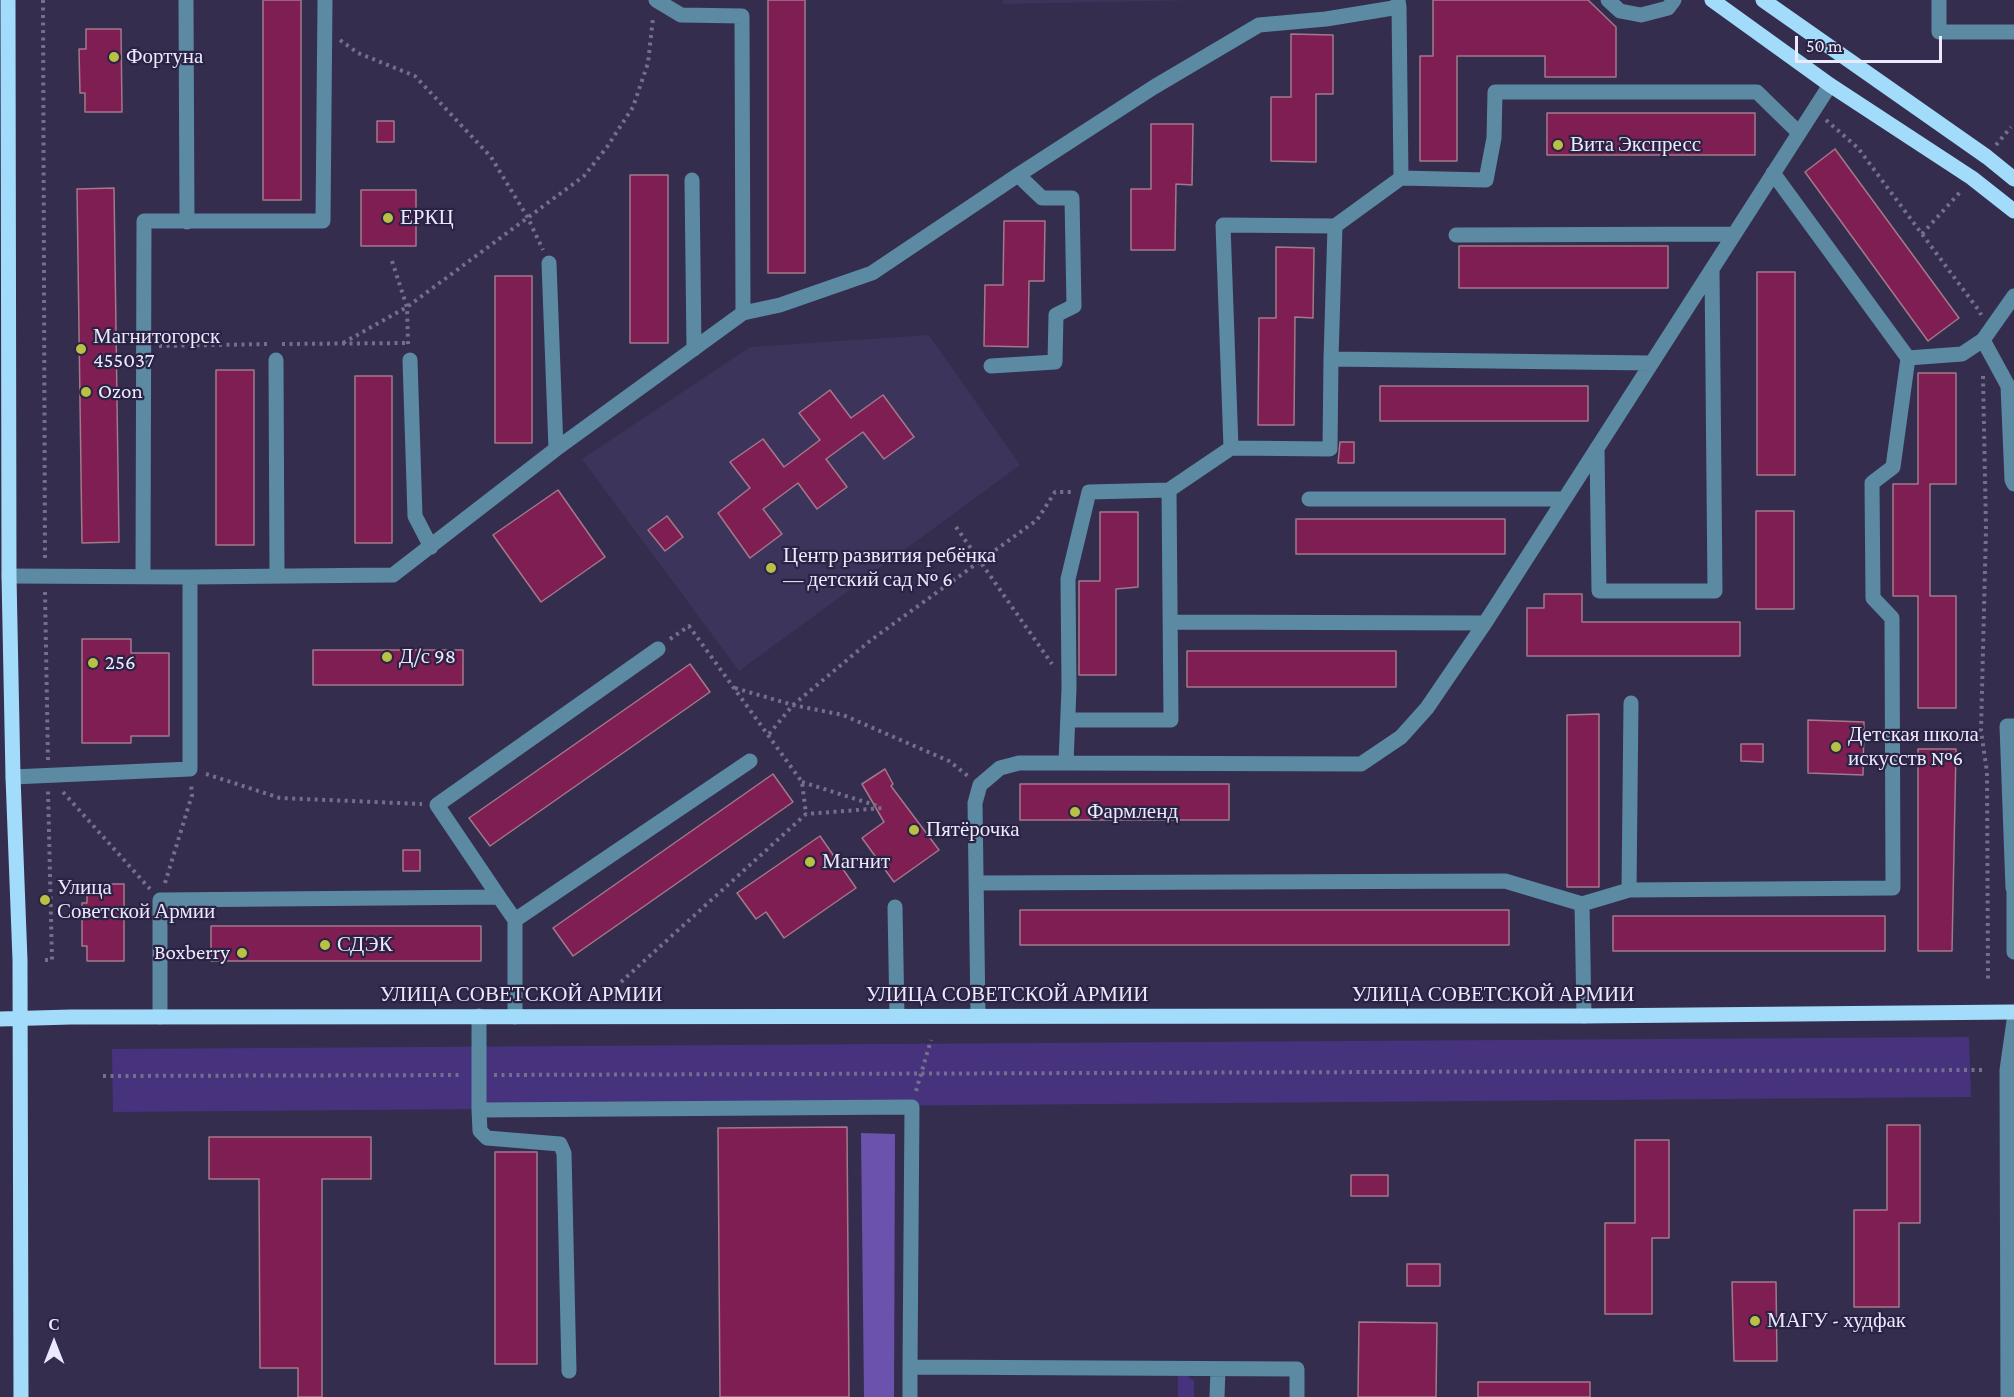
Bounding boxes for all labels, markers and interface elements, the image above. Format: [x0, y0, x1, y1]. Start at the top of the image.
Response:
scale bar [1798, 24, 1945, 62]
text: 50 m [1806, 36, 1843, 56]
place label: Фортуна [126, 44, 203, 70]
marker: Фортуна [107, 50, 121, 64]
place label: Вита Экспресс [1570, 132, 1701, 158]
marker: Вита Экспресс [1551, 138, 1565, 152]
place label: ЕРКЦ [400, 205, 454, 231]
marker: ЕРКЦ [381, 211, 395, 225]
place label: Магнитогорск 455037 [93, 324, 220, 374]
marker: Магнитогорск 455037 [74, 342, 88, 356]
place label: Ozon [98, 379, 143, 405]
marker: Ozon [79, 385, 93, 399]
place label: Центр развития ребёнка — детский сад № 6 [783, 543, 996, 593]
marker: Центр развития ребёнка — детский сад № 6 [764, 561, 778, 575]
place label: Д/с 98 [399, 644, 456, 670]
place label: 256 [105, 650, 136, 676]
marker: Д/с 98 [380, 650, 394, 664]
marker: 256 [86, 656, 100, 670]
place label: Детская школа искусств №6 [1848, 722, 1979, 772]
marker: Детская школа искусств №6 [1829, 740, 1843, 754]
place label: Фармленд [1087, 799, 1178, 825]
marker: Фармленд [1068, 805, 1082, 819]
place label: Пятёрочка [926, 817, 1020, 843]
marker: Пятёрочка [907, 823, 921, 837]
place label: Магнит [822, 849, 890, 875]
marker: Магнит [803, 855, 817, 869]
place label: Улица Советской Армии [57, 875, 215, 925]
marker: Улица Советской Армии [38, 893, 52, 907]
place label: СДЭК [337, 932, 393, 958]
marker: СДЭК [318, 938, 332, 952]
place label: Boxberry [154, 940, 230, 966]
marker: Boxberry [235, 946, 249, 960]
street label: УЛИЦА СОВЕТСКОЙ АРМИИ [380, 982, 662, 1008]
street label: УЛИЦА СОВЕТСКОЙ АРМИИ [866, 982, 1148, 1008]
street label: УЛИЦА СОВЕТСКОЙ АРМИИ [1352, 982, 1634, 1008]
place label: МАГУ - худфак [1767, 1308, 1906, 1334]
north arrow [24, 1313, 84, 1373]
marker: МАГУ - худфак [1748, 1314, 1762, 1328]
text: С [48, 1316, 60, 1333]

